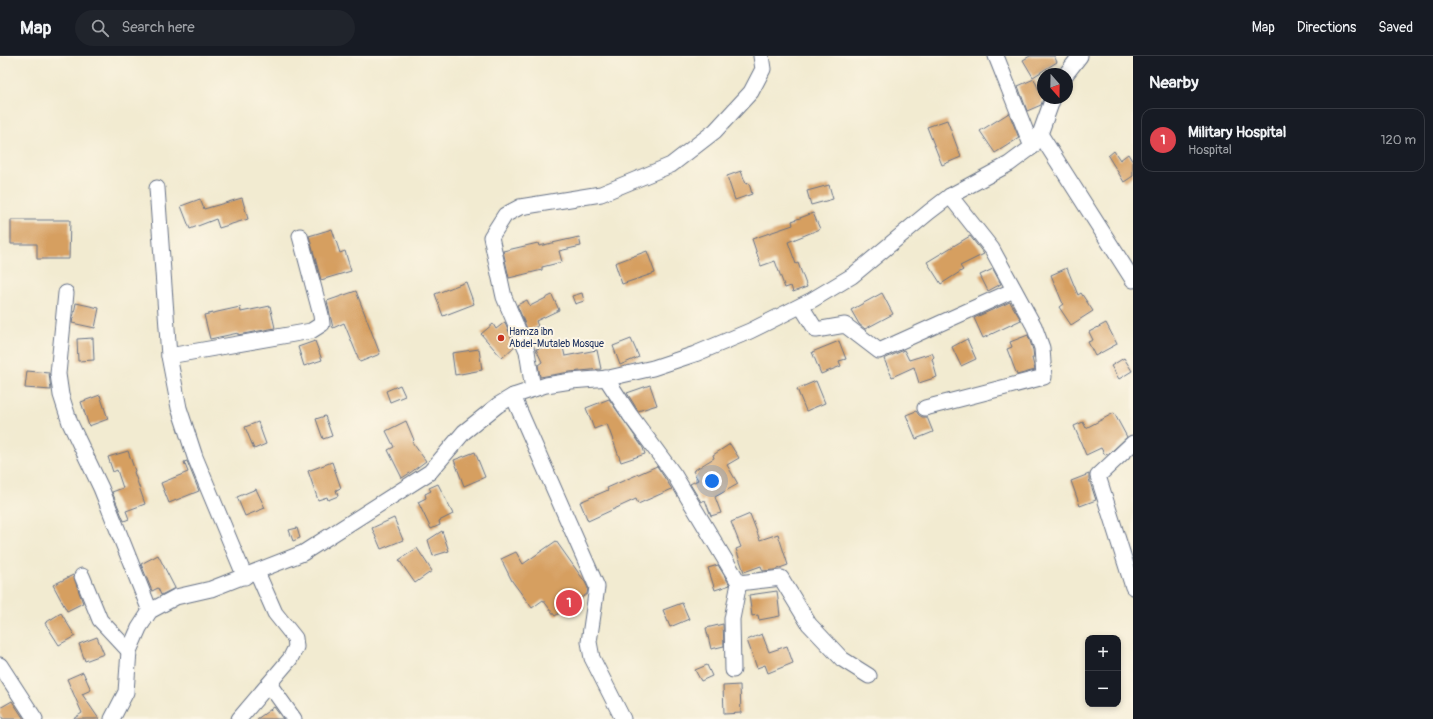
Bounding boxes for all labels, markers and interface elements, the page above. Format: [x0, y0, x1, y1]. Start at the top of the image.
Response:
search box [75, 10, 355, 46]
text: Map [20, 16, 51, 40]
icon: search [89, 17, 111, 39]
text: Search here [121, 18, 195, 37]
text: Map [1252, 19, 1275, 36]
text: Directions [1297, 19, 1356, 36]
text: Saved [1378, 19, 1413, 36]
north arrow [1037, 68, 1073, 104]
text: Nearby [1149, 72, 1198, 93]
text: Military Hospital [1188, 123, 1286, 142]
text: 1 [1160, 132, 1166, 148]
text: 120 m [1380, 132, 1416, 148]
text: Hospital [1188, 142, 1232, 158]
place label: Hamza ibn Abdel-Mutaleb Mosque [509, 326, 604, 350]
marker: Hamza ibn Abdel-Mutaleb Mosque [496, 333, 506, 343]
your location [702, 471, 722, 491]
pin: 1 [556, 588, 582, 618]
map controls [1085, 635, 1121, 707]
button: + [1085, 635, 1121, 671]
button: − [1085, 671, 1121, 707]

